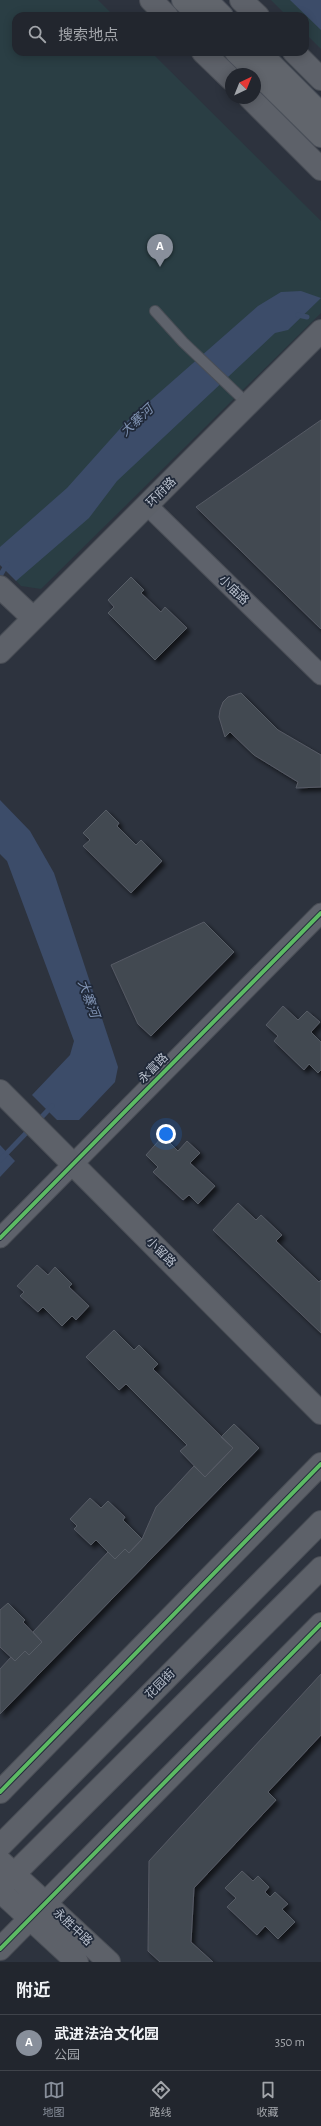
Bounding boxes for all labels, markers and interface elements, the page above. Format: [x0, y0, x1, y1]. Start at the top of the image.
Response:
search box [12, 12, 309, 56]
icon: search [26, 23, 48, 45]
text: 搜索地点 [58, 28, 118, 43]
north arrow [225, 68, 261, 104]
pin: A [147, 234, 173, 267]
water label: 大寨河 [118, 400, 158, 439]
street label: 环府路 [143, 474, 178, 509]
street label: 小庙路 [217, 572, 252, 607]
water label: 大寨河 [75, 978, 103, 1022]
street label: 永富路 [135, 1050, 170, 1085]
your location [156, 1124, 176, 1144]
street label: 小留路 [144, 1234, 179, 1269]
street label: 花园街 [142, 1666, 177, 1701]
street label: 永胜中路 [51, 1906, 95, 1948]
text: 附近 [16, 1982, 50, 1999]
text: 武进法治文化园 [54, 2027, 159, 2042]
text: A [25, 2036, 33, 2049]
text: 350 m [275, 2036, 305, 2049]
text: 公园 [54, 2049, 80, 2062]
tab: 地图 [43, 2079, 65, 2119]
tab: 路线 [150, 2079, 172, 2119]
tab: 收藏 [257, 2079, 279, 2119]

